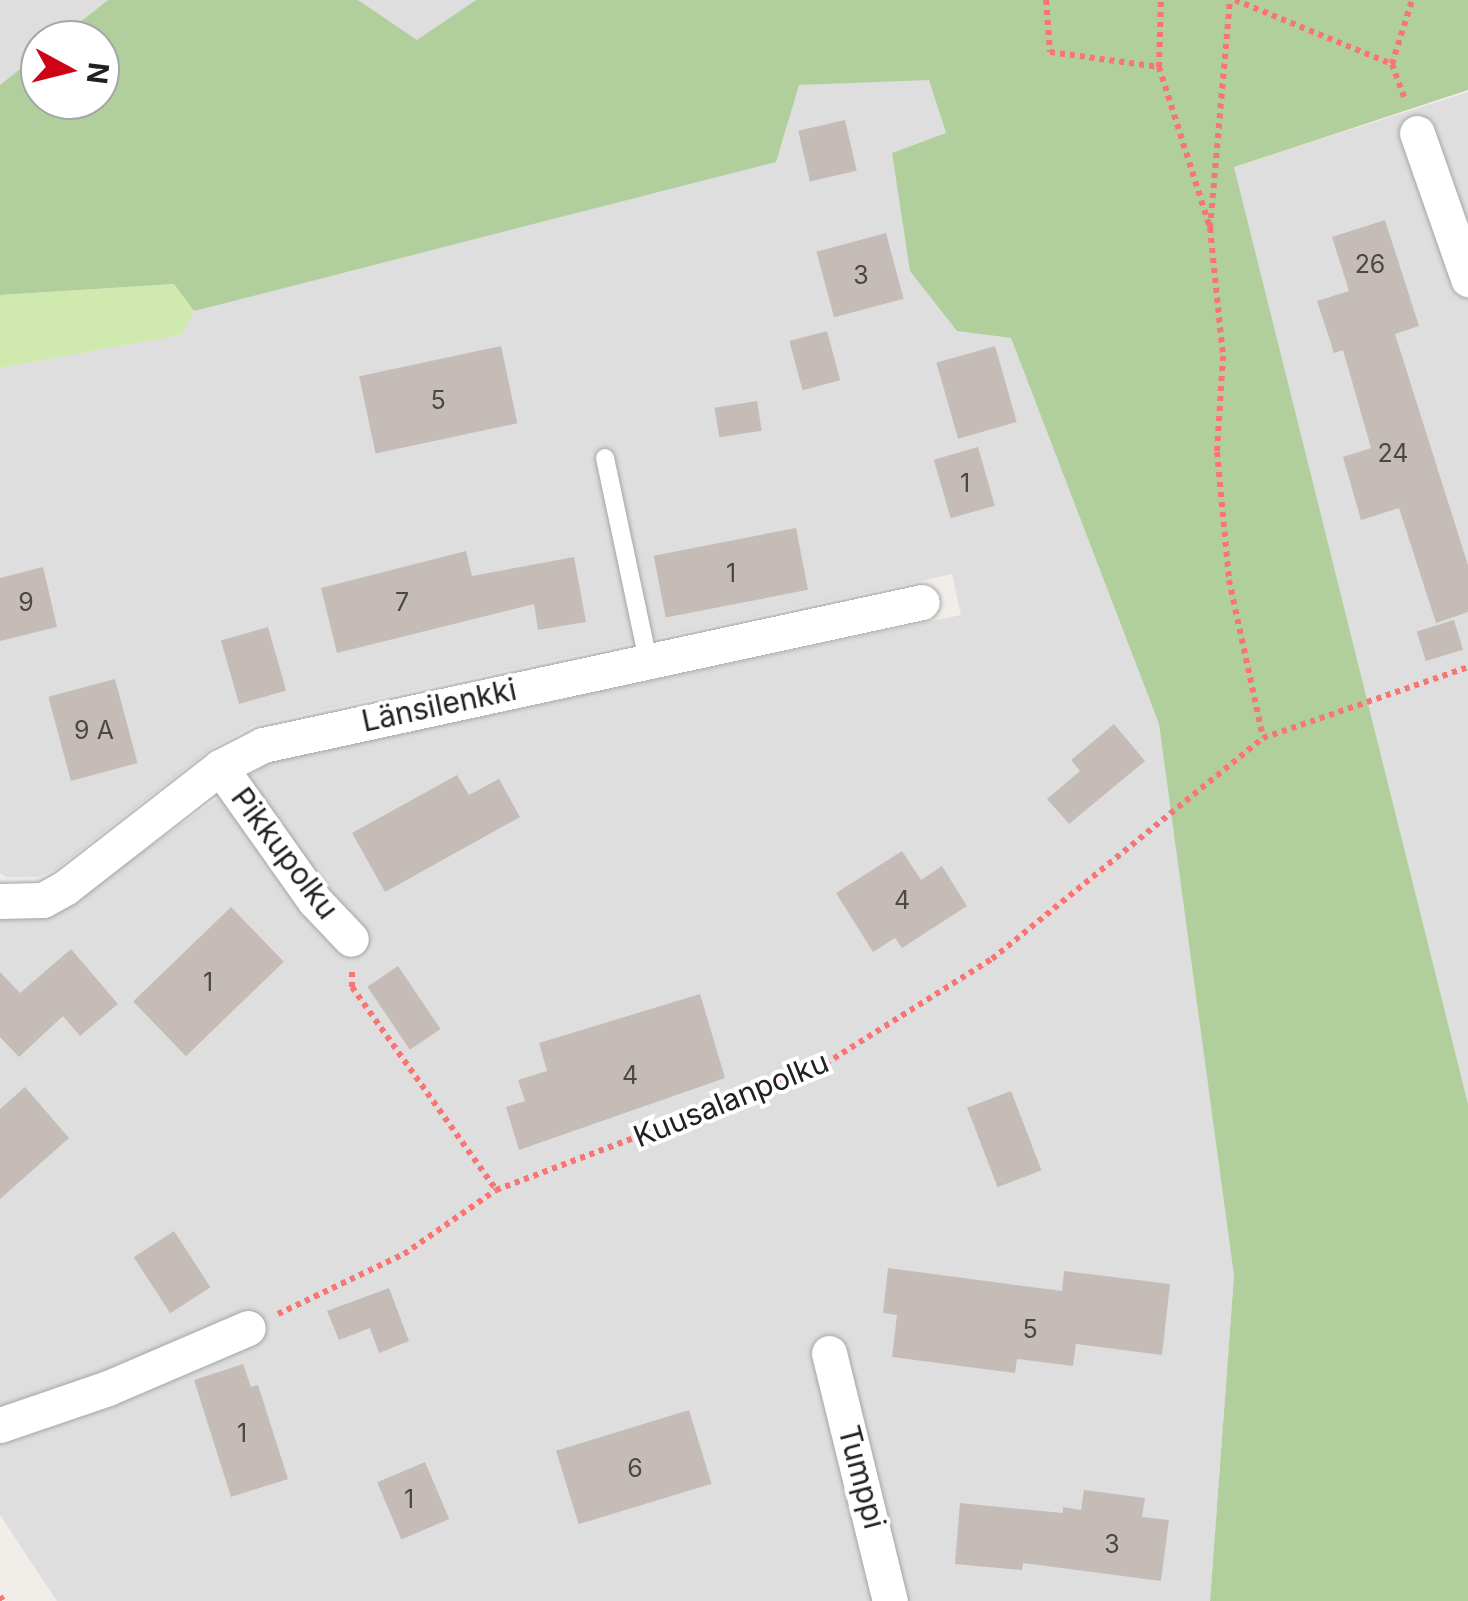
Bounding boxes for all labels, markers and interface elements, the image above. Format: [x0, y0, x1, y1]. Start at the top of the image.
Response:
north arrow [20, 20, 120, 120]
text: N [80, 61, 116, 86]
house number: 26 [1355, 249, 1385, 279]
house number: 3 [853, 260, 869, 290]
house number: 5 [430, 385, 446, 415]
house number: 24 [1377, 438, 1409, 468]
house number: 1 [960, 468, 970, 498]
house number: 1 [726, 558, 736, 588]
house number: 9 [18, 587, 34, 617]
house number: 7 [395, 587, 409, 617]
street label: Länsilenkki [358, 671, 520, 739]
house number: 9 A [74, 715, 114, 745]
street label: Pikkupolku [224, 780, 346, 926]
house number: 4 [894, 885, 910, 915]
house number: 1 [203, 967, 213, 997]
street label: Kuusalanpolku [628, 1044, 834, 1154]
house number: 4 [622, 1060, 638, 1090]
house number: 5 [1022, 1314, 1038, 1344]
house number: 1 [237, 1418, 247, 1448]
street label: Tumppi [831, 1422, 893, 1532]
house number: 6 [627, 1453, 643, 1483]
house number: 1 [404, 1484, 414, 1514]
house number: 3 [1104, 1529, 1120, 1559]

